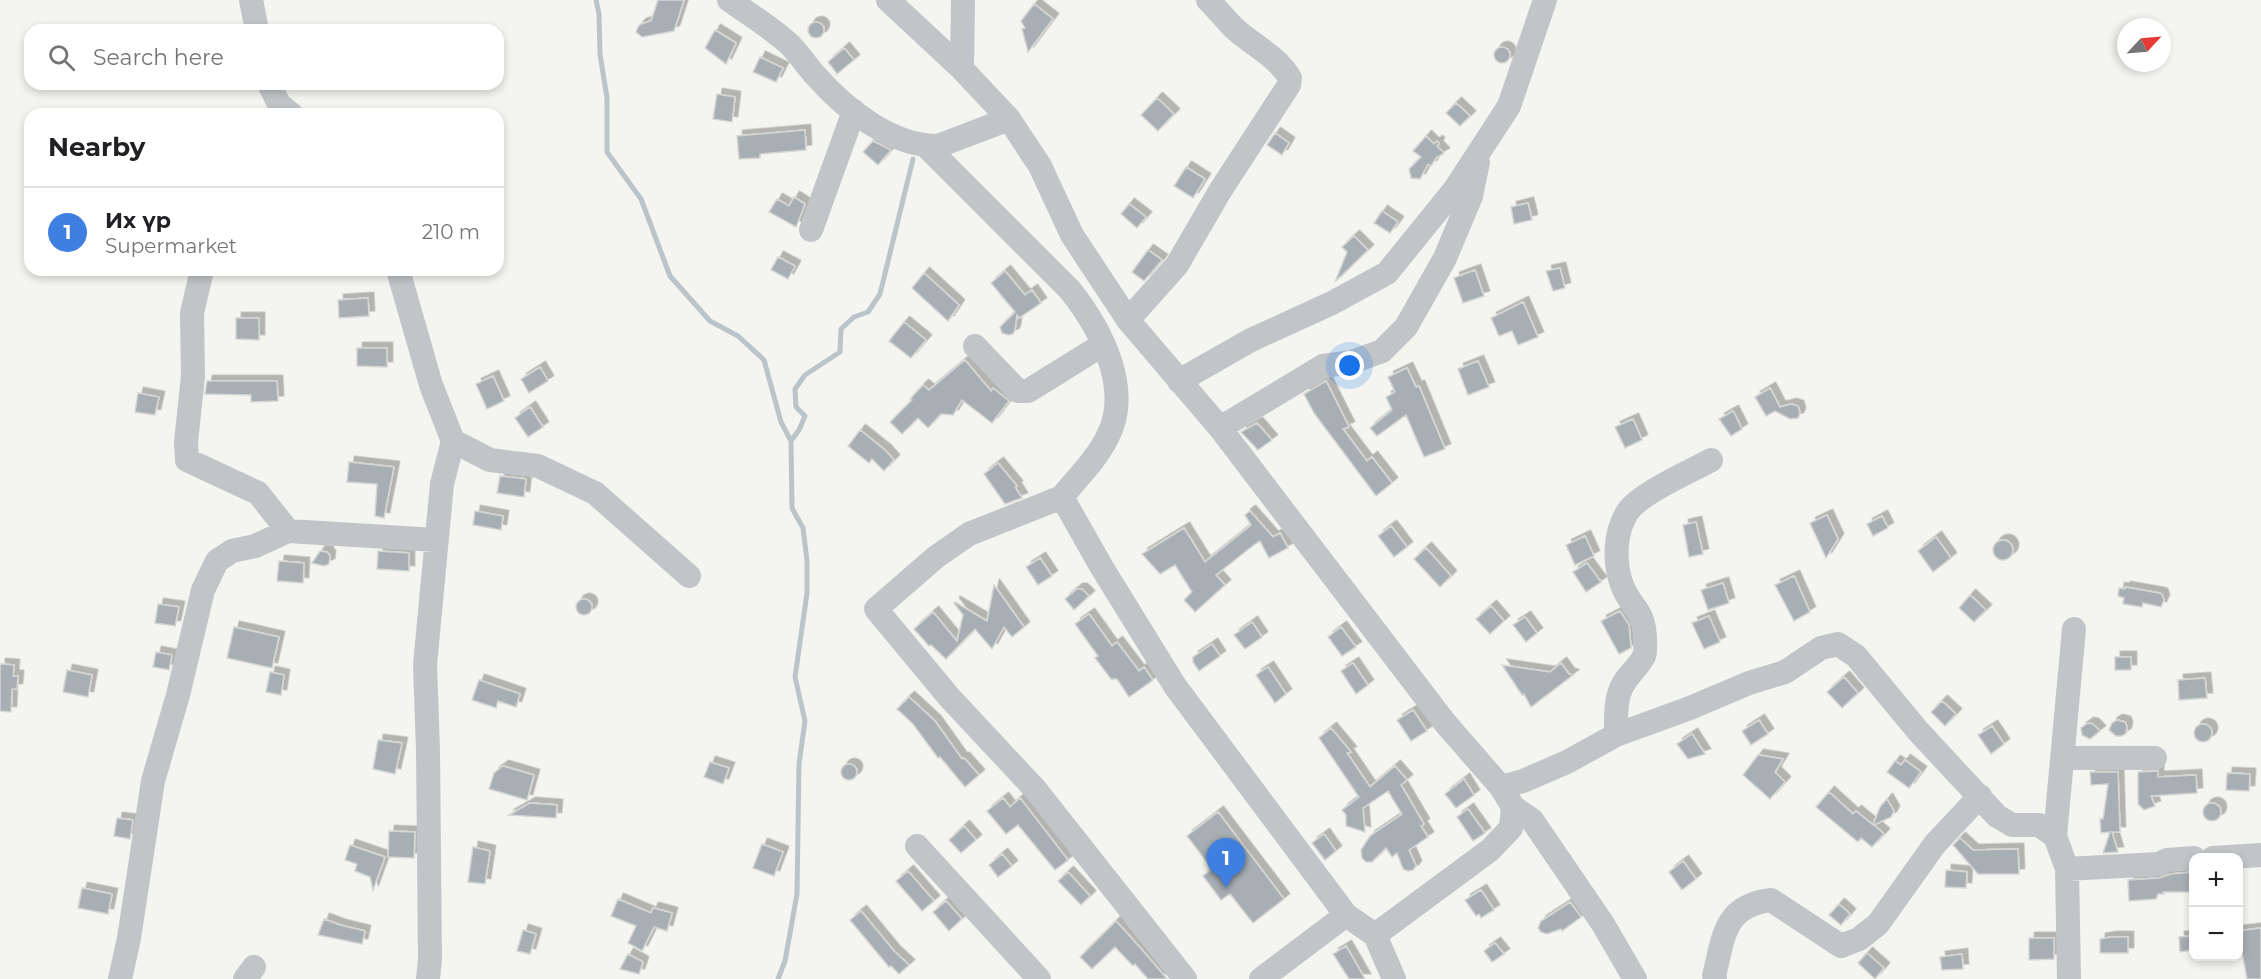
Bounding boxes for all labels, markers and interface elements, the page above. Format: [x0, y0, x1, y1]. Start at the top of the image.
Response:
north arrow [2117, 18, 2171, 72]
search box [24, 24, 504, 90]
icon: search [45, 41, 78, 74]
text: Search here [93, 44, 224, 71]
text: Nearby [48, 131, 145, 163]
text: Их үр [105, 207, 171, 234]
text: 1 [64, 220, 71, 244]
text: 210 m [422, 220, 480, 244]
text: Supermarket [105, 234, 237, 258]
your location [1335, 351, 1364, 380]
pin: 1 [1206, 838, 1246, 888]
map controls [2189, 853, 2243, 961]
button: + [2189, 853, 2243, 907]
button: − [2189, 907, 2243, 961]

